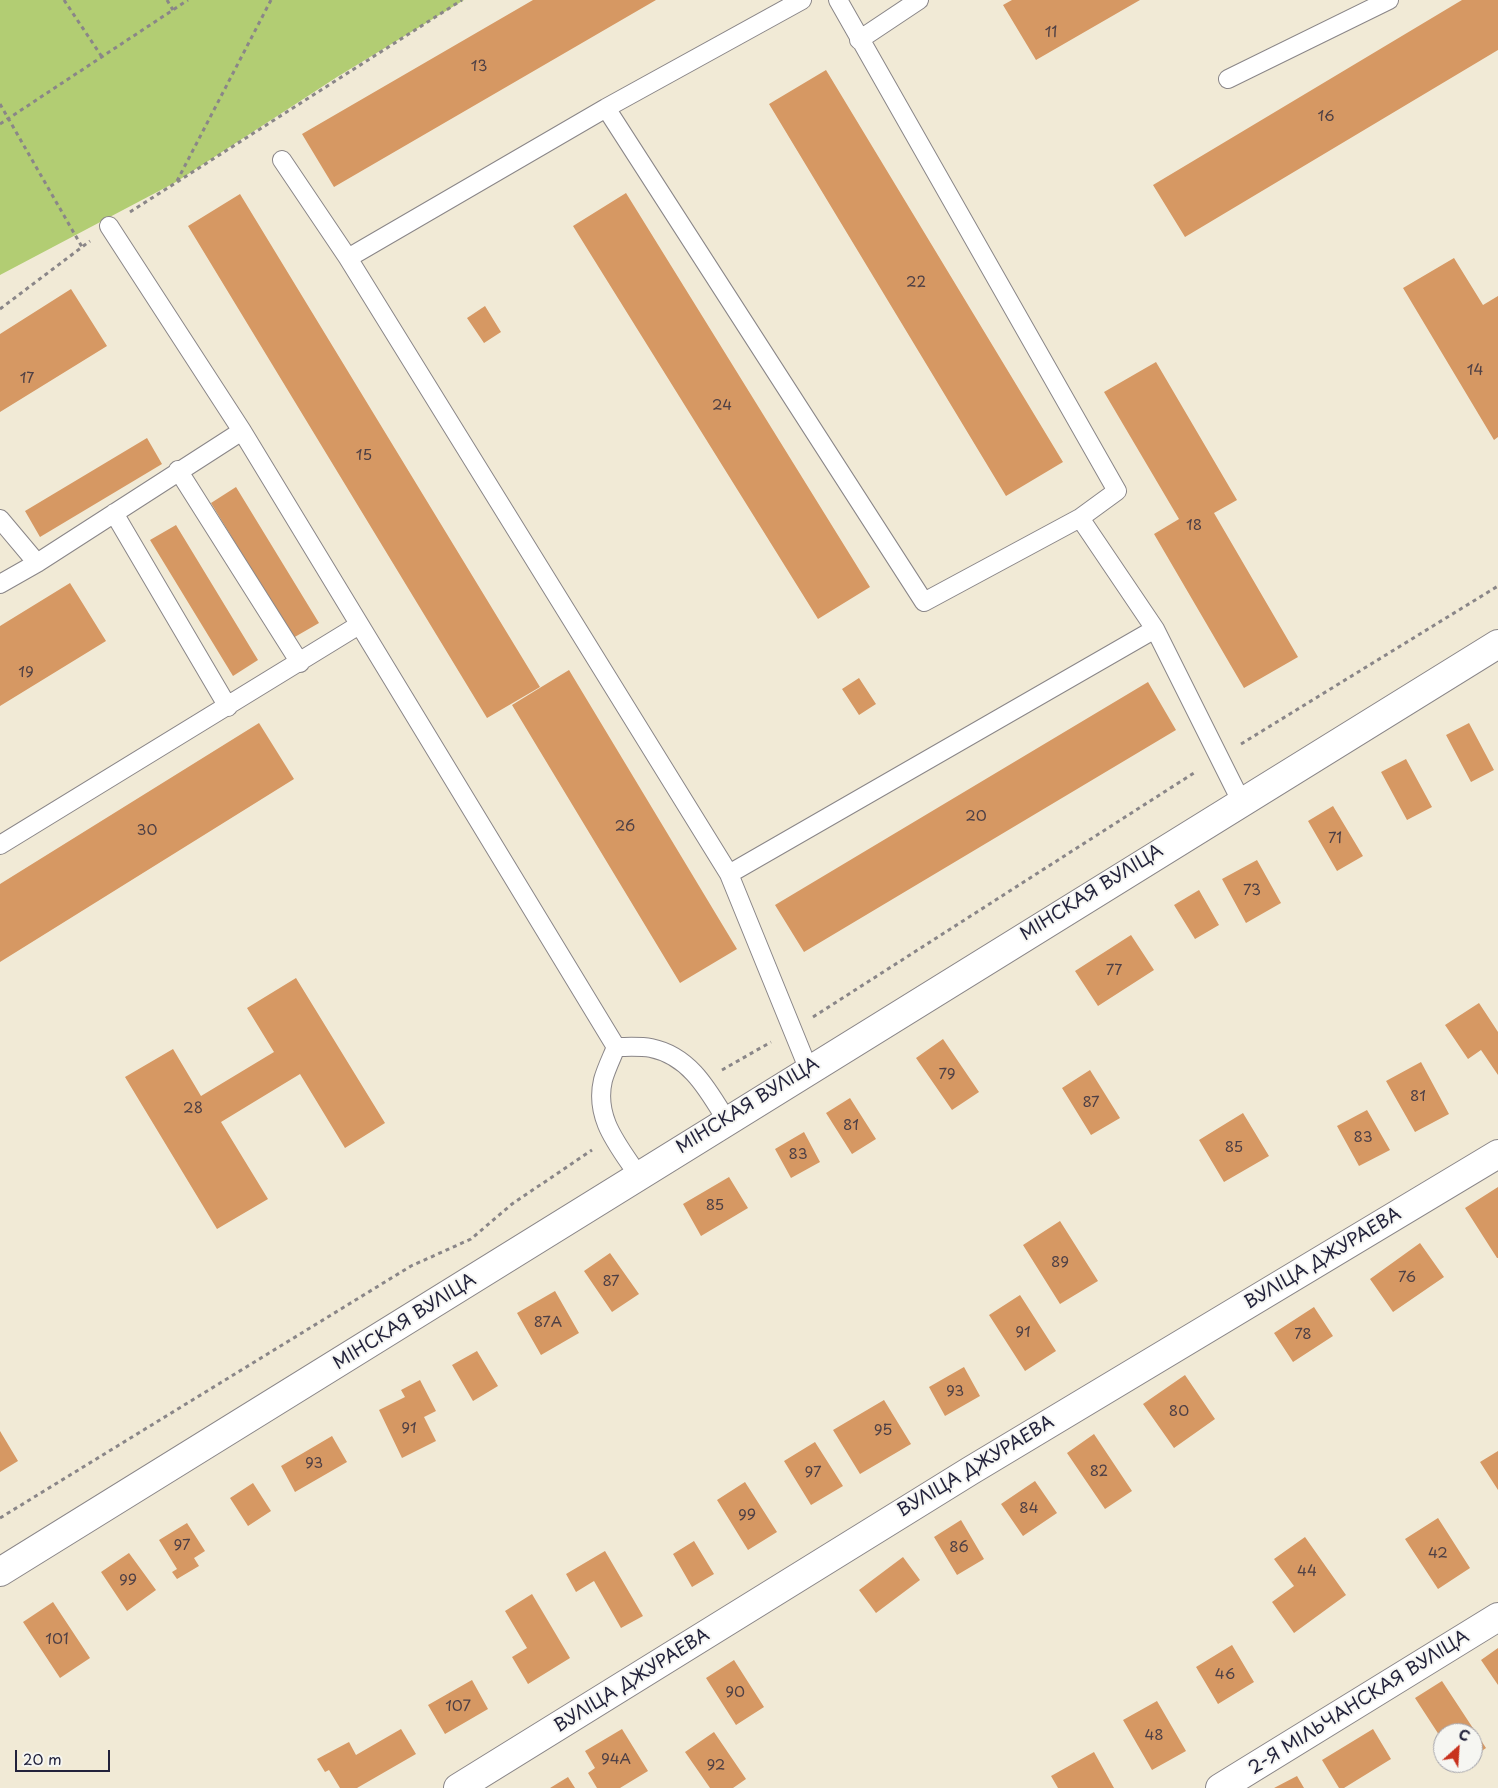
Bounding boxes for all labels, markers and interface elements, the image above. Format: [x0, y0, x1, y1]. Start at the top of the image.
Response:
house number: 11 [1045, 24, 1057, 42]
house number: 13 [471, 58, 487, 76]
house number: 16 [1317, 108, 1335, 126]
house number: 22 [906, 274, 926, 292]
house number: 14 [1467, 362, 1483, 380]
house number: 17 [20, 370, 34, 388]
house number: 24 [712, 397, 732, 415]
house number: 15 [356, 447, 372, 465]
house number: 18 [1186, 517, 1202, 535]
house number: 19 [18, 664, 34, 682]
house number: 20 [965, 808, 987, 826]
house number: 26 [615, 818, 635, 836]
house number: 30 [137, 822, 157, 840]
house number: 71 [1328, 830, 1342, 848]
street label: МІНСКАЯ ВУЛІЦА [1017, 840, 1167, 946]
house number: 73 [1243, 882, 1261, 900]
house number: 77 [1106, 962, 1122, 980]
street label: МІНСКАЯ ВУЛІЦА [673, 1053, 823, 1159]
house number: 79 [938, 1066, 956, 1084]
house number: 81 [1410, 1088, 1426, 1106]
house number: 87 [1082, 1094, 1100, 1112]
house number: 28 [183, 1100, 203, 1118]
house number: 81 [843, 1117, 859, 1135]
house number: 83 [1353, 1129, 1373, 1147]
house number: 85 [1225, 1139, 1243, 1157]
house number: 83 [788, 1146, 808, 1164]
house number: 85 [706, 1197, 724, 1215]
street label: ВУЛІЦА ДЖУРАЕВА [1241, 1204, 1405, 1314]
house number: 89 [1051, 1254, 1069, 1272]
street label: МІНСКАЯ ВУЛІЦА [330, 1269, 480, 1375]
house number: 76 [1398, 1269, 1416, 1287]
house number: 87 [602, 1273, 620, 1291]
house number: 87А [534, 1314, 562, 1332]
house number: 91 [1015, 1324, 1031, 1342]
house number: 78 [1294, 1326, 1312, 1344]
house number: 93 [946, 1383, 964, 1401]
house number: 80 [1169, 1403, 1189, 1421]
street label: ВУЛІЦА ДЖУРАЕВА [894, 1412, 1058, 1522]
house number: 91 [401, 1420, 417, 1438]
house number: 95 [874, 1422, 892, 1440]
house number: 93 [305, 1455, 323, 1473]
house number: 82 [1090, 1463, 1108, 1481]
house number: 97 [804, 1464, 822, 1482]
house number: 84 [1019, 1500, 1039, 1518]
house number: 99 [738, 1507, 756, 1525]
house number: 97 [173, 1537, 191, 1555]
house number: 86 [949, 1539, 969, 1557]
house number: 42 [1428, 1545, 1448, 1563]
house number: 44 [1297, 1563, 1317, 1581]
house number: 99 [119, 1572, 137, 1590]
street label: ВУЛІЦА ДЖУРАЕВА [550, 1624, 714, 1738]
street label: 2-Я МІЛЬЧАНСКАЯ ВУЛІЦА [1245, 1626, 1473, 1780]
house number: 101 [45, 1631, 69, 1649]
house number: 46 [1215, 1666, 1235, 1684]
house number: 90 [725, 1684, 745, 1702]
house number: 107 [445, 1698, 471, 1716]
north arrow [1433, 1723, 1483, 1773]
house number: 48 [1144, 1727, 1164, 1745]
scale bar [18, 1740, 112, 1772]
text: 20 m [23, 1747, 62, 1770]
house number: 94А [601, 1751, 631, 1769]
house number: 92 [707, 1757, 725, 1775]

